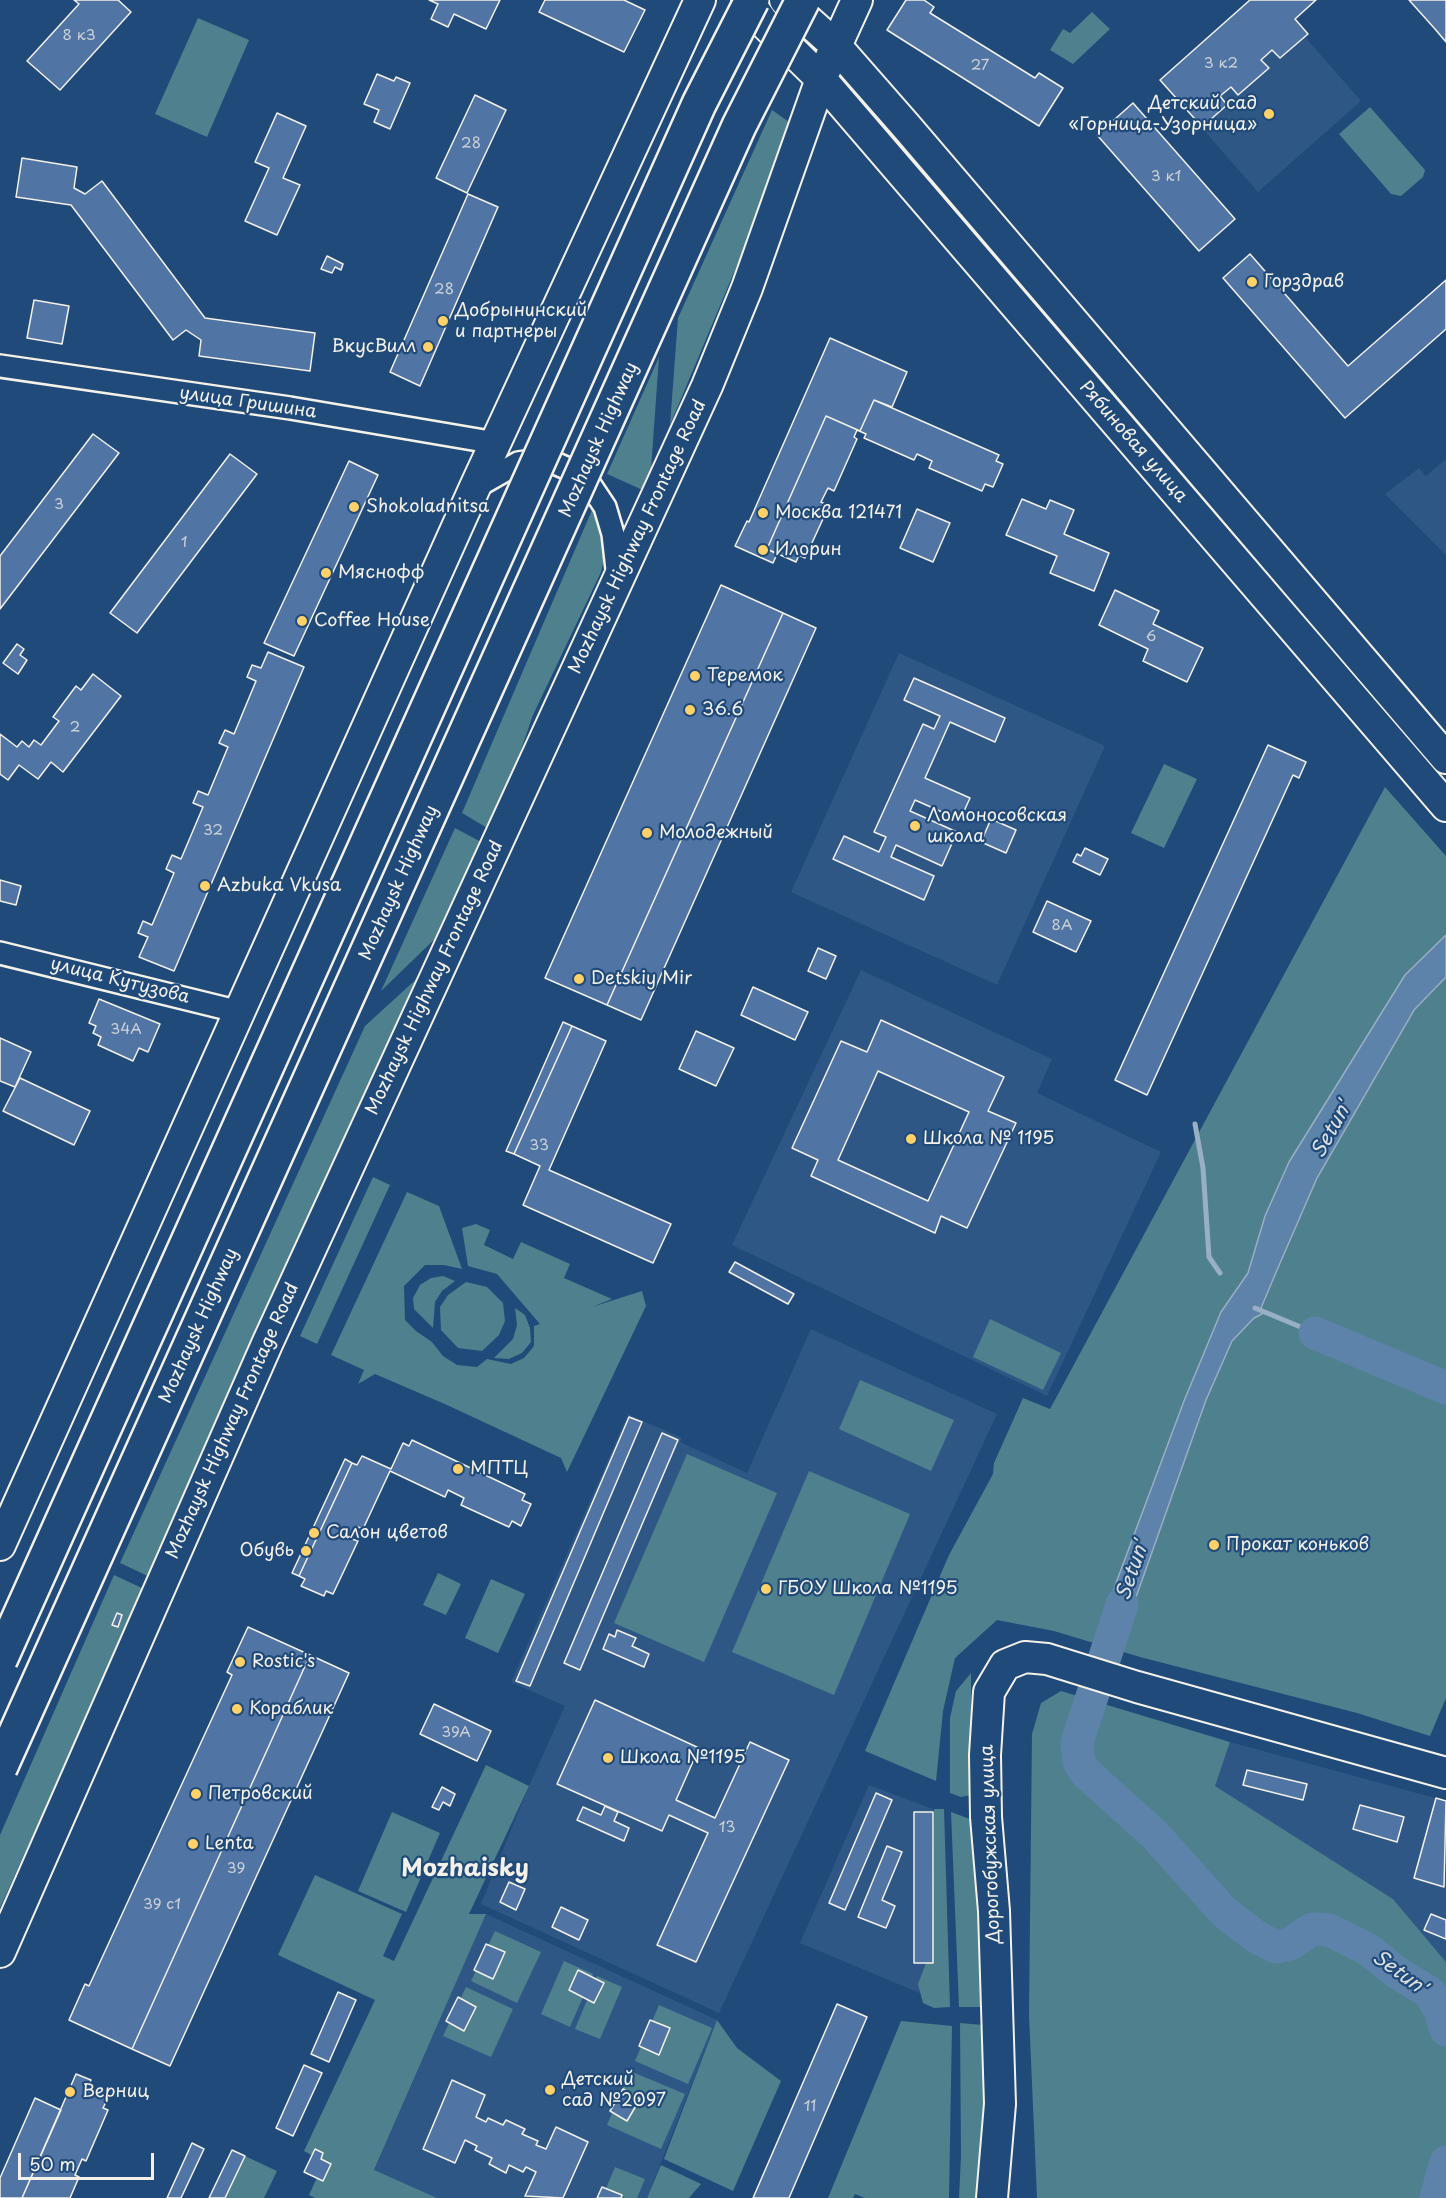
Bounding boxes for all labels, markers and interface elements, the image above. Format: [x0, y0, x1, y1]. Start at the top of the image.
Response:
house number: 8 к3 [62, 27, 96, 45]
house number: 3 к2 [1204, 55, 1238, 73]
house number: 27 [971, 57, 989, 75]
place label: Детский сад «Горница-Узорница» [1068, 93, 1257, 136]
marker: Детский сад «Горница-Узорница» [1262, 107, 1276, 121]
house number: 28 [461, 135, 481, 153]
house number: 3 к1 [1151, 168, 1181, 186]
place label: Горздрав [1264, 271, 1344, 293]
marker: Горздрав [1245, 275, 1259, 289]
house number: 28 [434, 281, 454, 299]
place label: Добрынинский и партнеры [455, 300, 587, 342]
marker: Добрынинский и партнеры [436, 314, 450, 328]
place label: ВкусВилл [331, 336, 416, 358]
marker: ВкусВилл [421, 340, 435, 354]
street label: Mozhaysk Highway [555, 359, 643, 521]
street label: Рябиновая улица [1074, 377, 1192, 507]
street label: улица Гришина [178, 383, 318, 423]
street label: Mozhaysk Highway Frontage Road [565, 397, 711, 677]
house number: 3 [54, 496, 64, 514]
place label: Shokoladnitsa [366, 496, 489, 518]
marker: Shokoladnitsa [347, 500, 361, 514]
place label: Москва 121471 [775, 502, 902, 524]
marker: Москва 121471 [756, 506, 770, 520]
house number: 1 [181, 534, 187, 552]
place label: Илорин [775, 539, 842, 561]
marker: Илорин [756, 543, 770, 557]
place label: Мяснофф [338, 562, 425, 584]
marker: Мяснофф [319, 566, 333, 580]
place label: Coffee House [314, 610, 430, 632]
marker: Coffee House [295, 614, 309, 628]
house number: 6 [1146, 628, 1156, 646]
place label: Теремок [707, 665, 783, 687]
marker: Теремок [688, 669, 702, 683]
place label: 36.6 [702, 699, 743, 721]
marker: 36.6 [683, 703, 697, 717]
house number: 2 [70, 719, 80, 737]
street label: Mozhaysk Highway [355, 802, 443, 964]
place label: Ломоносовская школа [927, 805, 1067, 848]
marker: Ломоносовская школа [908, 819, 922, 833]
house number: 32 [203, 822, 223, 840]
place label: Молодежный [659, 822, 773, 844]
marker: Молодежный [640, 826, 654, 840]
street label: Mozhaysk Highway Frontage Road [362, 838, 508, 1118]
place label: Azbuka Vkusa [217, 875, 341, 897]
marker: Azbuka Vkusa [198, 879, 212, 893]
house number: 8А [1052, 917, 1072, 935]
street label: улица Кутузова [48, 953, 192, 1009]
place label: Detskiy Mir [591, 968, 692, 990]
marker: Detskiy Mir [572, 972, 586, 986]
house number: 34А [110, 1021, 142, 1039]
water label: Setun' [1307, 1098, 1357, 1162]
place label: Школа № 1195 [923, 1128, 1054, 1150]
marker: Школа № 1195 [904, 1132, 918, 1146]
house number: 33 [529, 1137, 549, 1155]
street label: Mozhaysk Highway [155, 1245, 243, 1407]
street label: Mozhaysk Highway Frontage Road [162, 1280, 304, 1562]
place label: МПТЦ [470, 1458, 528, 1480]
marker: МПТЦ [451, 1462, 465, 1476]
place label: Салон цветов [326, 1522, 448, 1544]
marker: Салон цветов [307, 1526, 321, 1540]
place label: Прокат коньков [1226, 1534, 1369, 1556]
water label: Setun' [1112, 1538, 1154, 1604]
marker: Прокат коньков [1207, 1538, 1221, 1552]
place label: Обувь [239, 1540, 294, 1562]
marker: Обувь [299, 1544, 313, 1558]
place label: ГБОУ Школа №1195 [778, 1578, 958, 1600]
marker: ГБОУ Школа №1195 [759, 1582, 773, 1596]
place label: Rostic's [252, 1651, 315, 1673]
marker: Rostic's [233, 1655, 247, 1669]
place label: Кораблик [249, 1698, 333, 1720]
marker: Кораблик [230, 1702, 244, 1716]
house number: 39А [441, 1724, 471, 1742]
street label: Дорогобужская улица [977, 1744, 1005, 1944]
place label: Школа №1195 [620, 1747, 745, 1769]
marker: Школа №1195 [601, 1751, 615, 1765]
place label: Петровский [208, 1783, 313, 1805]
marker: Петровский [189, 1787, 203, 1801]
house number: 13 [719, 1819, 735, 1837]
place label: Lenta [205, 1833, 254, 1855]
marker: Lenta [186, 1837, 200, 1851]
district label: Mozhaisky [401, 1855, 529, 1883]
house number: 39 [227, 1860, 245, 1878]
house number: 39 с1 [143, 1896, 181, 1914]
water label: Setun' [1367, 1945, 1431, 2001]
place label: Детский сад №2097 [562, 2069, 666, 2112]
place label: Верниц [82, 2081, 149, 2103]
marker: Детский сад №2097 [543, 2083, 557, 2097]
marker: Верниц [63, 2085, 77, 2099]
house number: 11 [804, 2098, 816, 2116]
scale bar [21, 2141, 158, 2179]
text: 50 m [29, 2150, 76, 2177]

